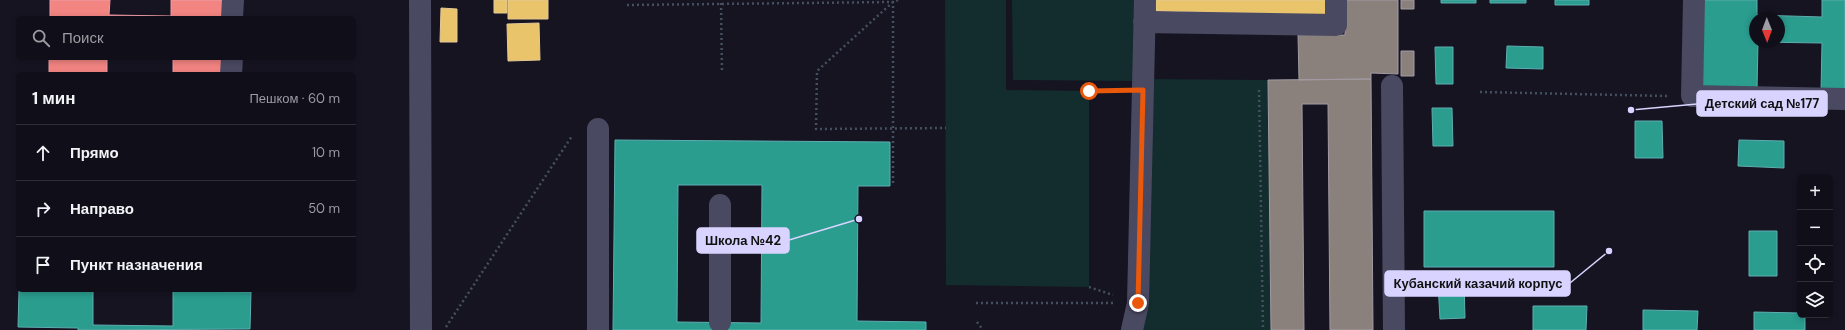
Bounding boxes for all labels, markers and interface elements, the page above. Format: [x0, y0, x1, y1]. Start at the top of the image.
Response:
north arrow [1749, 12, 1785, 48]
search box [16, 16, 356, 60]
icon: search [30, 27, 52, 49]
text: Поиск [62, 28, 104, 48]
route start [1080, 82, 1098, 100]
text: 1 мин [32, 87, 75, 109]
text: Пешком · 60 m [249, 90, 340, 107]
callout: Детский сад №177 [1697, 91, 1827, 116]
text: Детский сад №177 [1705, 95, 1819, 112]
icon: ahead [32, 142, 54, 164]
text: Прямо [70, 143, 119, 163]
text: 10 m [312, 144, 340, 161]
map controls [1797, 174, 1833, 318]
button: + [1797, 174, 1833, 210]
icon: right [32, 198, 54, 220]
text: Направо [70, 199, 134, 219]
text: 50 m [308, 200, 340, 217]
button: − [1797, 210, 1833, 246]
callout: Школа №42 [697, 228, 789, 253]
text: Школа №42 [705, 232, 781, 249]
button: locate [1797, 246, 1833, 282]
icon: arrive [32, 254, 54, 276]
text: Пункт назначения [70, 255, 203, 275]
callout: Кубанский казачий корпус [1385, 271, 1570, 296]
text: Кубанский казачий корпус [1394, 275, 1562, 292]
button: layers [1797, 282, 1833, 318]
route end [1129, 294, 1147, 312]

